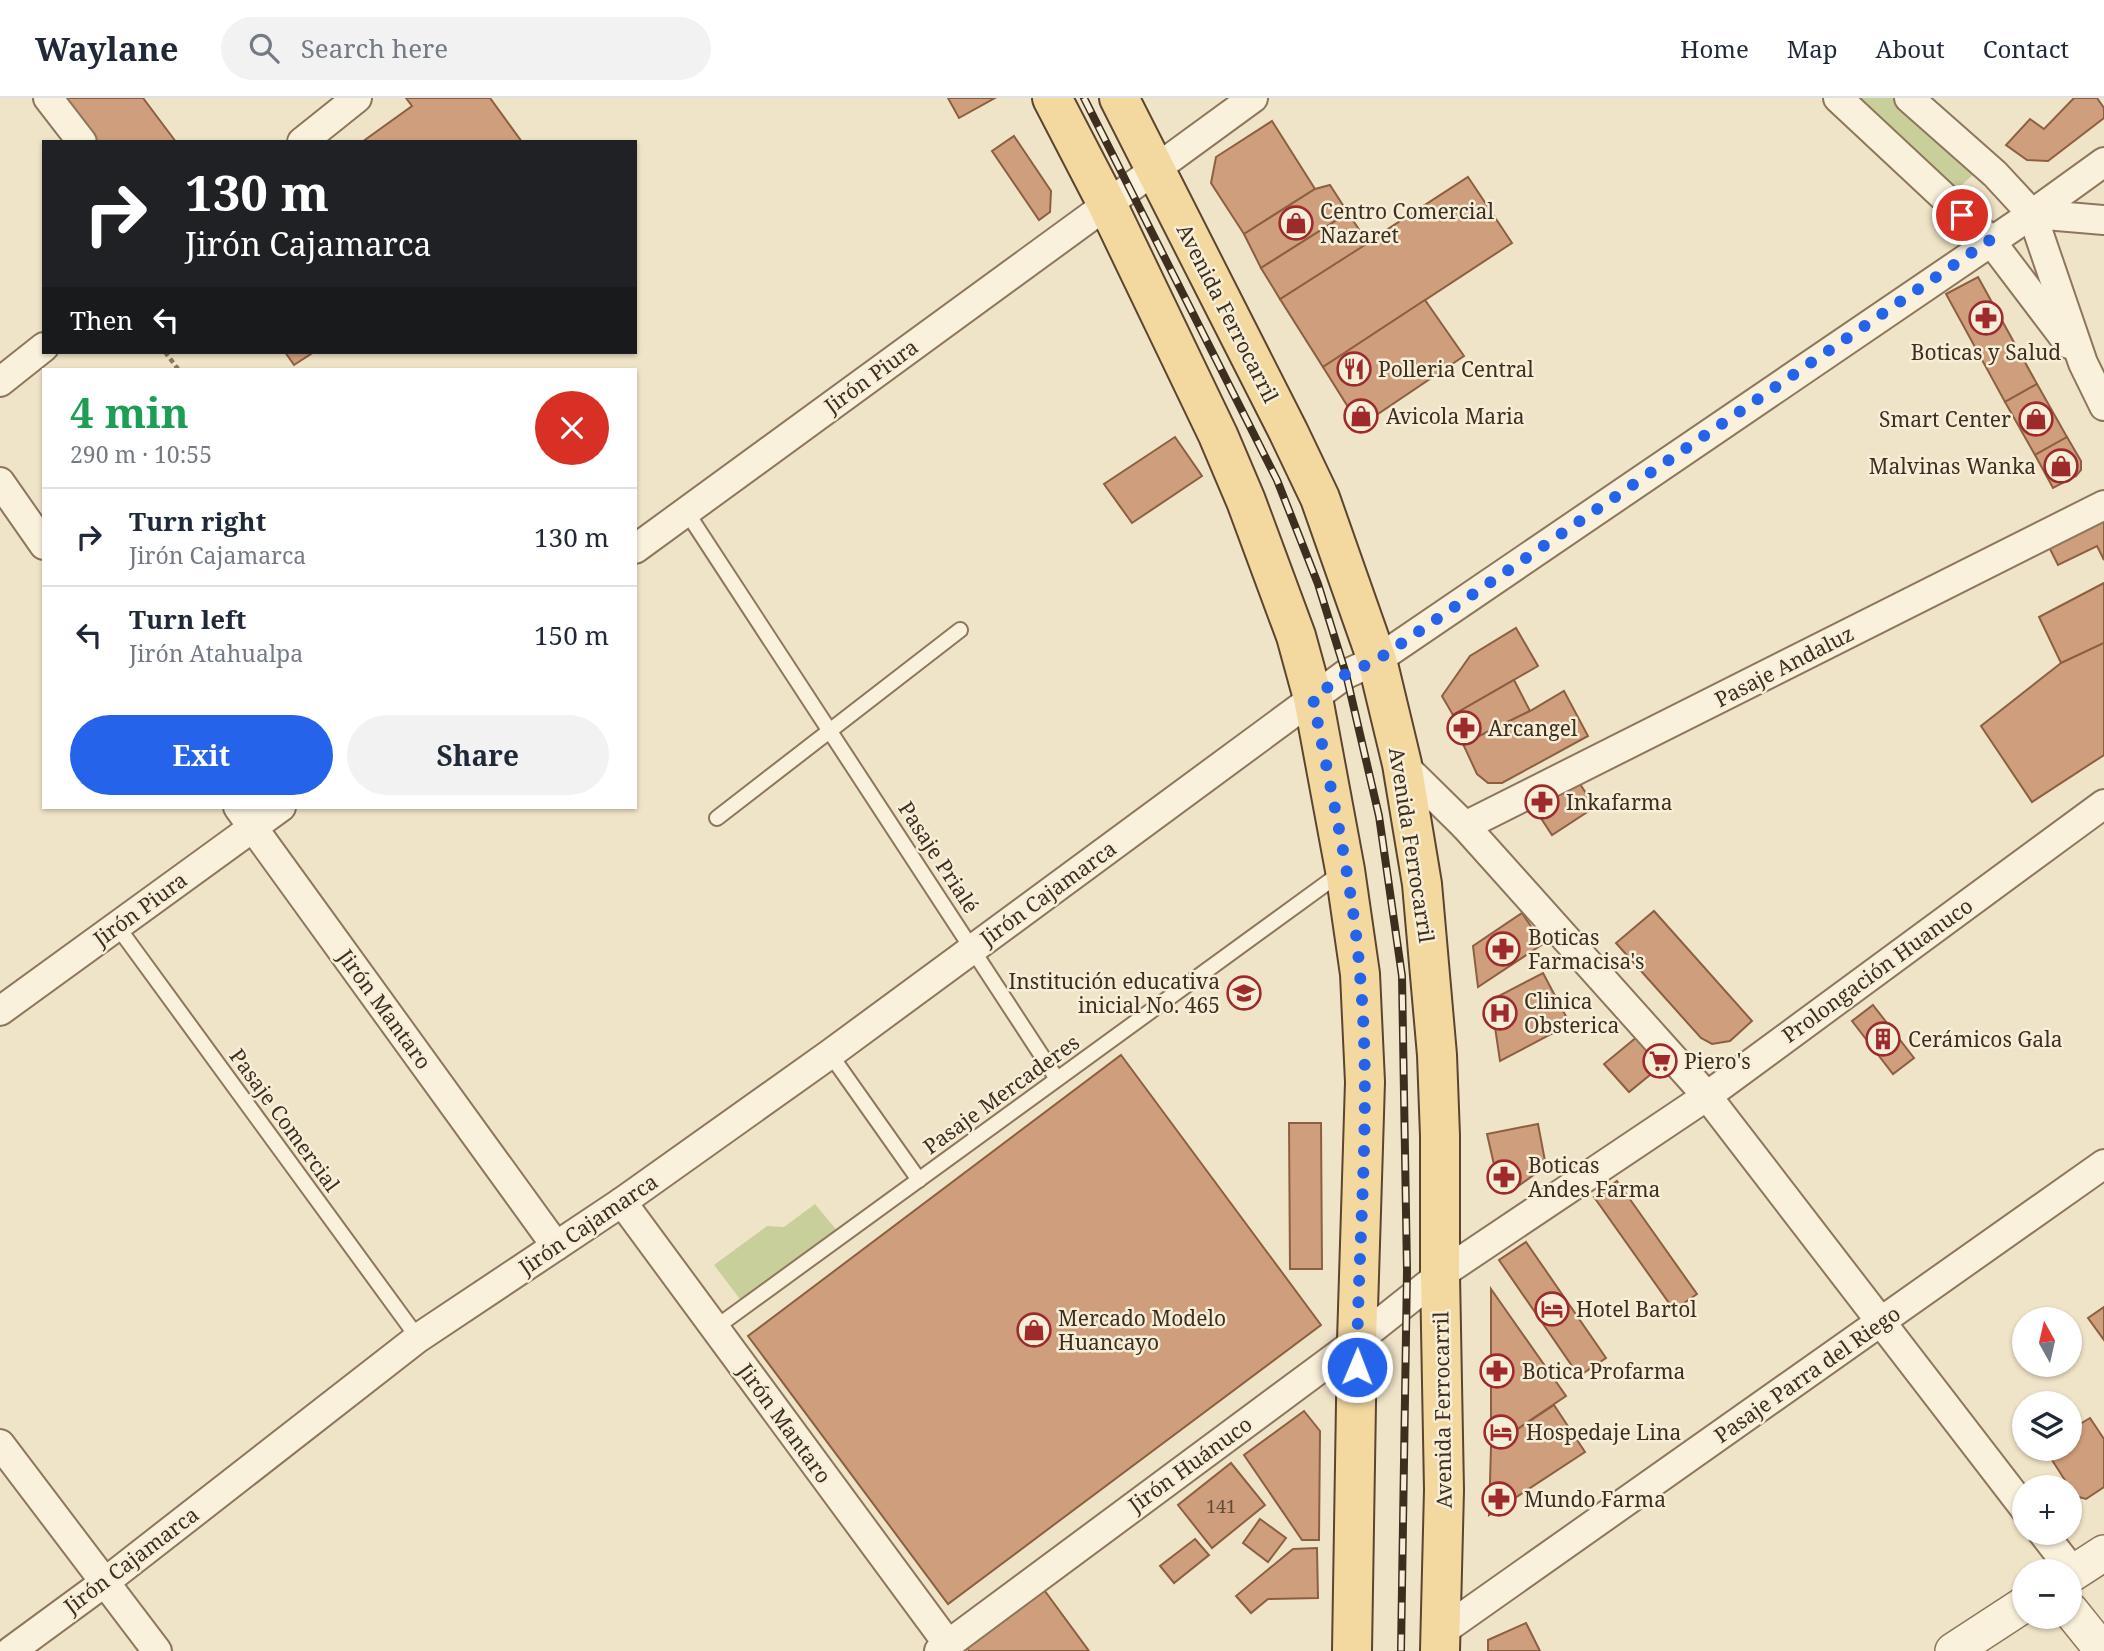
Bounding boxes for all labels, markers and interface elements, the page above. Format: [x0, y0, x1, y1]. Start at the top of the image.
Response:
search box [221, 17, 711, 80]
text: Waylane [35, 26, 179, 71]
icon: search [245, 29, 283, 67]
text: Search here [301, 30, 448, 66]
text: Home [1680, 32, 1749, 65]
text: Map [1787, 32, 1838, 65]
text: About [1876, 32, 1945, 65]
text: Contact [1983, 32, 2069, 65]
text: 130 m [185, 159, 329, 225]
icon: right [70, 168, 161, 259]
pin [1932, 185, 1992, 245]
icon: arrive [1943, 196, 1981, 234]
place label: Centro Comercial Nazaret [1320, 197, 1494, 249]
shop icon: Centro Comercial Nazaret [1277, 204, 1315, 242]
street label: Avenida Ferrocarril [1171, 219, 1285, 408]
text: Jirón Cajamarca [185, 222, 432, 265]
pharmacy icon: Boticas y Salud [1967, 299, 2005, 337]
icon: left [147, 301, 185, 339]
text: Then [70, 302, 133, 338]
street label: Jirón Piura [818, 333, 923, 420]
place label: Boticas y Salud [1911, 338, 2061, 366]
restaurant icon: Polleria Central [1335, 350, 1373, 388]
place label: Polleria Central [1378, 355, 1534, 383]
text: 4 min [70, 383, 189, 440]
button: close [535, 391, 609, 465]
shop icon: Avicola Maria [1342, 397, 1380, 435]
shop icon: Smart Center [2017, 400, 2055, 438]
place label: Avicola Maria [1386, 402, 1525, 430]
place label: Smart Center [1879, 405, 2011, 433]
text: 290 m · 10:55 [70, 438, 212, 470]
shop icon: Malvinas Wanka [2042, 447, 2080, 485]
place label: Malvinas Wanka [1869, 452, 2036, 480]
text: Turn right [129, 503, 266, 539]
icon: right [70, 518, 108, 556]
text: 130 m [534, 519, 609, 555]
text: Jirón Cajamarca [129, 539, 306, 571]
text: Turn left [129, 601, 246, 637]
icon: left [70, 616, 108, 654]
text: 150 m [534, 617, 609, 653]
street label: Pasaje Andaluz [1710, 619, 1858, 713]
text: Jirón Atahualpa [129, 637, 303, 669]
pharmacy icon: Arcangel [1445, 709, 1483, 747]
place label: Arcangel [1488, 714, 1578, 742]
button: Exit [70, 715, 333, 795]
button: Share [347, 715, 609, 795]
street label: Avenida Ferrocarril [1383, 745, 1441, 945]
pharmacy icon: Inkafarma [1523, 783, 1561, 821]
place label: Inkafarma [1566, 788, 1673, 816]
street label: Pasaje Prialé [892, 796, 986, 918]
street label: Jirón Cajamarca [974, 834, 1122, 952]
street label: Jirón Piura [87, 866, 192, 953]
street label: Prolongación Huanuco [1776, 891, 1978, 1049]
place label: Boticas Farmacisa's [1528, 923, 1645, 975]
pharmacy icon: Boticas Farmacisa's [1484, 930, 1522, 968]
street label: Jirón Mantaro [331, 943, 438, 1074]
place label: Institución educativa inicial No. 465 [1009, 967, 1220, 1019]
school or university icon: Institución educativa inicial No. 465 [1225, 974, 1263, 1012]
place label: Clinica Obsterica [1524, 987, 1619, 1039]
hospital icon: Clinica Obsterica [1481, 994, 1519, 1032]
building icon: Cerámicos Gala [1864, 1020, 1902, 1058]
place label: Cerámicos Gala [1908, 1025, 2063, 1053]
street label: Pasaje Mercaderes [917, 1028, 1085, 1160]
supermarket icon: Piero's [1641, 1042, 1679, 1080]
street label: Pasaje Comercial [224, 1043, 347, 1197]
place label: Piero's [1684, 1047, 1751, 1075]
place label: Boticas Andes Farma [1528, 1151, 1660, 1203]
pharmacy icon: Boticas Andes Farma [1485, 1158, 1523, 1196]
street label: Jirón Cajamarca [512, 1167, 663, 1281]
hotel icon: Hotel Bartol [1533, 1290, 1571, 1328]
place label: Hotel Bartol [1576, 1295, 1697, 1323]
street label: Pasaje Parra del Riego [1708, 1299, 1906, 1449]
place label: Mercado Modelo Huancayo [1058, 1304, 1226, 1356]
north arrow [2012, 1307, 2082, 1377]
map controls [2012, 1307, 2082, 1629]
shop icon: Mercado Modelo Huancayo [1015, 1311, 1053, 1349]
street label: Avenida Ferrocarril [1426, 1311, 1458, 1509]
position arrow [1320, 1330, 1394, 1404]
pharmacy icon: Botica Profarma [1478, 1352, 1516, 1390]
street label: Jirón Mantaro [731, 1357, 838, 1488]
place label: Botica Profarma [1522, 1357, 1685, 1385]
button: layers [2012, 1391, 2082, 1461]
street label: Jirón Huánuco [1122, 1410, 1257, 1519]
hotel icon: Hospedaje Lina [1482, 1413, 1520, 1451]
place label: Hospedaje Lina [1526, 1418, 1681, 1446]
button: + [2012, 1475, 2082, 1545]
pharmacy icon: Mundo Farma [1480, 1480, 1518, 1518]
place label: Mundo Farma [1524, 1485, 1666, 1513]
house number: 141 [1206, 1494, 1236, 1518]
street label: Jirón Cajamarca [57, 1500, 204, 1620]
button: − [2012, 1559, 2082, 1629]

